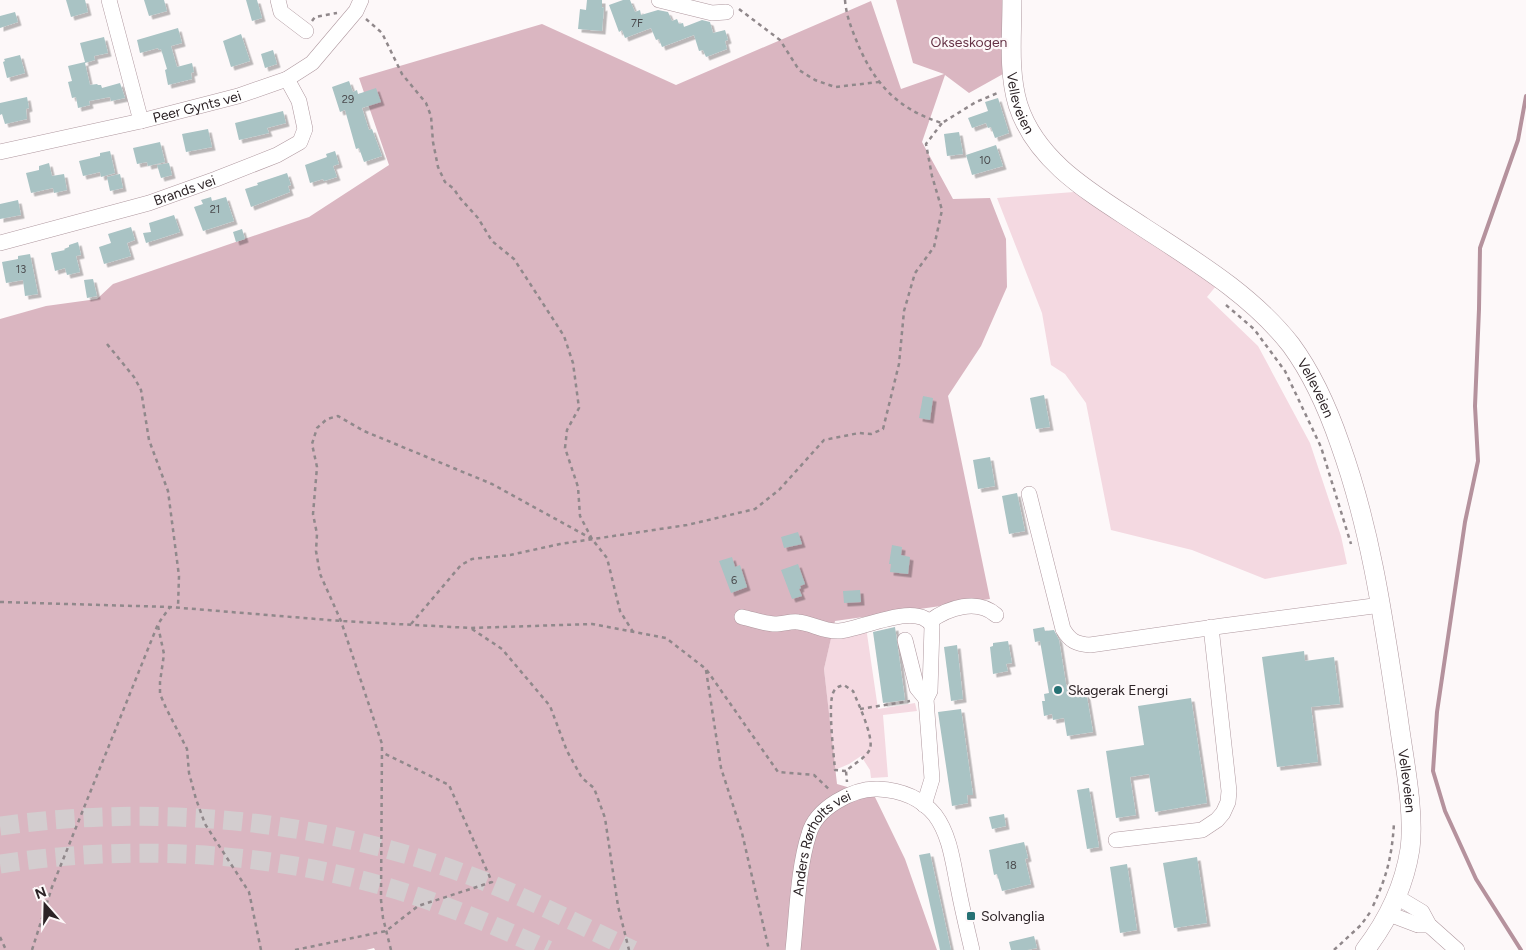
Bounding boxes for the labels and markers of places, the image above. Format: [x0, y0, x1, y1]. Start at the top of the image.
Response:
place label: Skagerak Energi [1068, 682, 1168, 699]
marker: Skagerak Energi [1052, 684, 1064, 696]
place label: Solvanglia [981, 908, 1045, 925]
marker: Solvanglia [965, 910, 977, 922]

